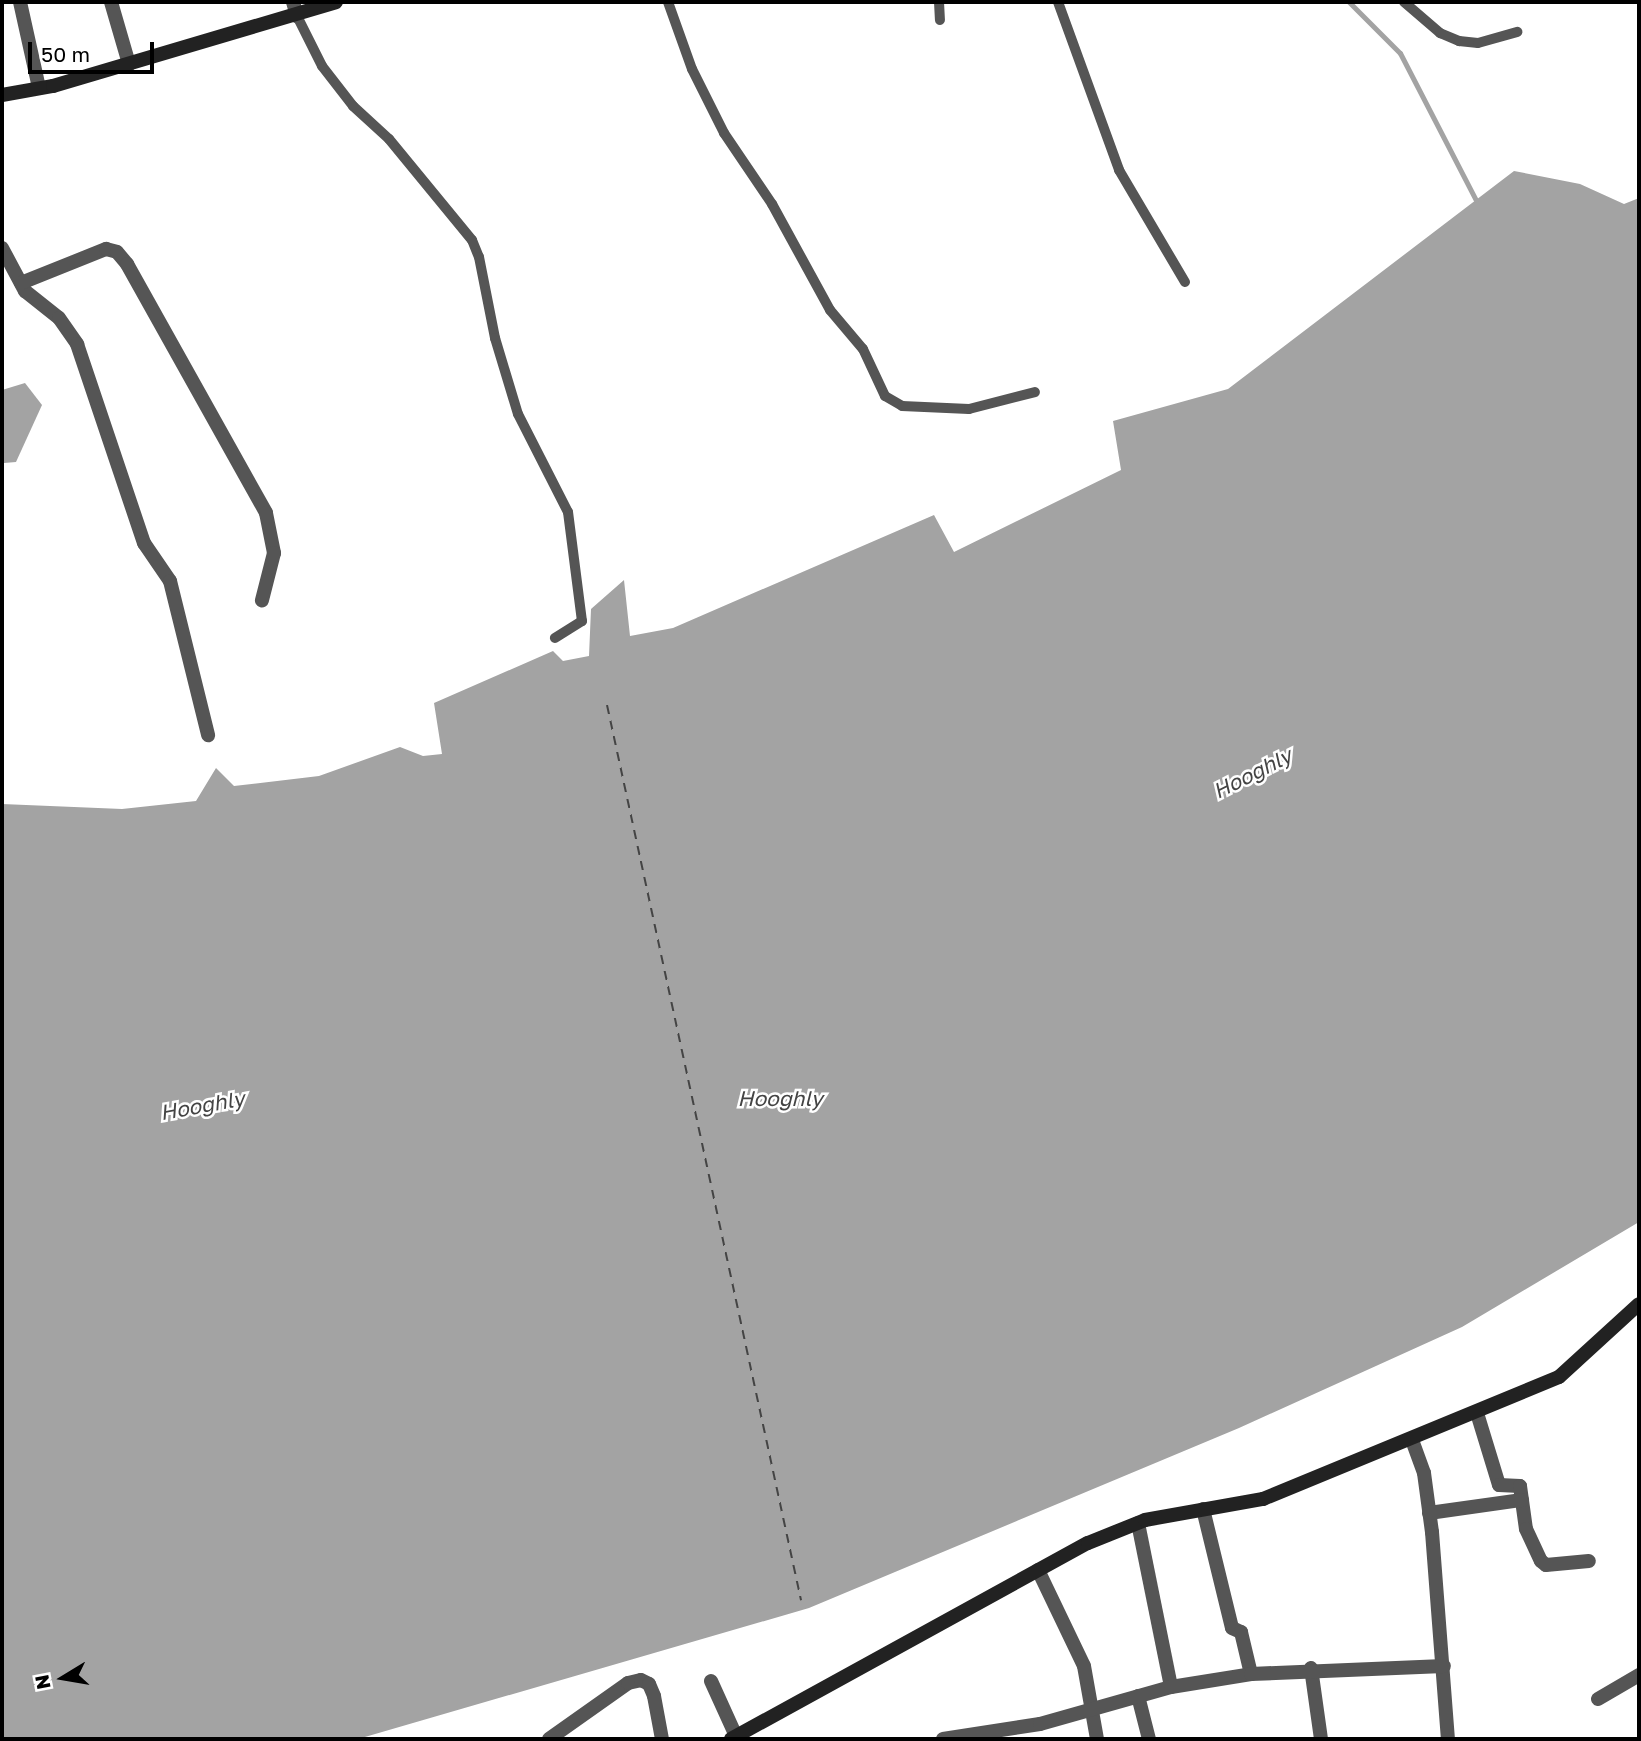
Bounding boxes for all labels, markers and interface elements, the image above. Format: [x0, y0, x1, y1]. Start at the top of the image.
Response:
scale bar [32, 28, 158, 72]
text: 50 m [41, 41, 90, 67]
water label: Hooghly [1208, 742, 1296, 804]
water label: Hooghly [158, 1085, 246, 1125]
water label: Hooghly [737, 1085, 823, 1111]
north arrow [28, 1643, 98, 1713]
text: N [29, 1673, 55, 1691]

